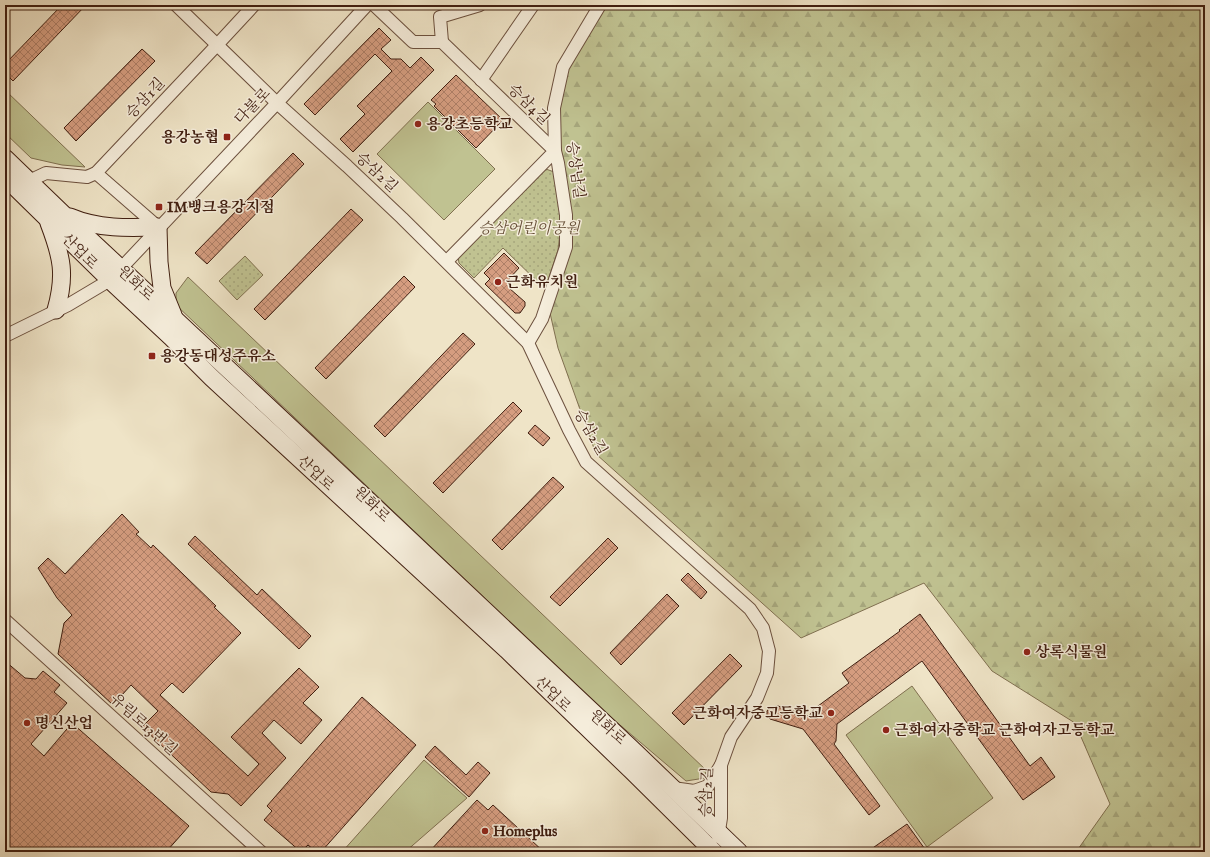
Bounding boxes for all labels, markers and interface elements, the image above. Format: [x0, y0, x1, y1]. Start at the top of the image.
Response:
street label: 승삼1길 [122, 74, 169, 123]
street label: 승삼4길 [504, 80, 554, 129]
street label: 다불로 [230, 84, 275, 129]
place label: 용강초등학교 [426, 115, 513, 134]
marker: 용강초등학교 [413, 119, 423, 129]
place label: 용강농협 [161, 128, 219, 147]
marker: 용강농협 [222, 132, 232, 142]
street label: 승상남길 [562, 140, 589, 200]
street label: 승삼2길 [352, 148, 402, 197]
place label: IM뱅크용강지점 [167, 198, 275, 217]
marker: IM뱅크용강지점 [154, 202, 164, 212]
park label: 승삼어린이공원 [478, 219, 581, 238]
street label: 산업로 [58, 229, 102, 274]
street label: 원화로 [113, 262, 158, 305]
place label: 근화유치원 [506, 273, 578, 292]
marker: 근화유치원 [493, 277, 503, 287]
place label: 용강동대성주유소 [160, 347, 276, 366]
marker: 용강동대성주유소 [147, 351, 157, 361]
street label: 승삼2길 [570, 406, 611, 459]
street label: 산업로 [293, 452, 338, 495]
street label: 원화로 [349, 482, 394, 527]
place label: 상록식물원 [1035, 643, 1107, 662]
marker: 상록식물원 [1022, 647, 1032, 657]
street label: 산업로 [530, 672, 575, 717]
street label: 유림로13번길 [106, 689, 181, 759]
place label: 근화여자중고등학교 [693, 704, 823, 723]
street label: 원화로 [585, 706, 630, 749]
marker: 근화여자중고등학교 [826, 708, 836, 718]
place label: 명신산업 [35, 714, 93, 733]
marker: 명신산업 [22, 718, 32, 728]
place label: 근화여자중학교 근화여자고등학교 [894, 721, 1115, 740]
marker: 근화여자중학교 근화여자고등학교 [881, 725, 891, 735]
street label: 승삼2길 [696, 766, 717, 818]
place label: Homeplus [493, 822, 558, 841]
marker: Homeplus [480, 826, 490, 836]

